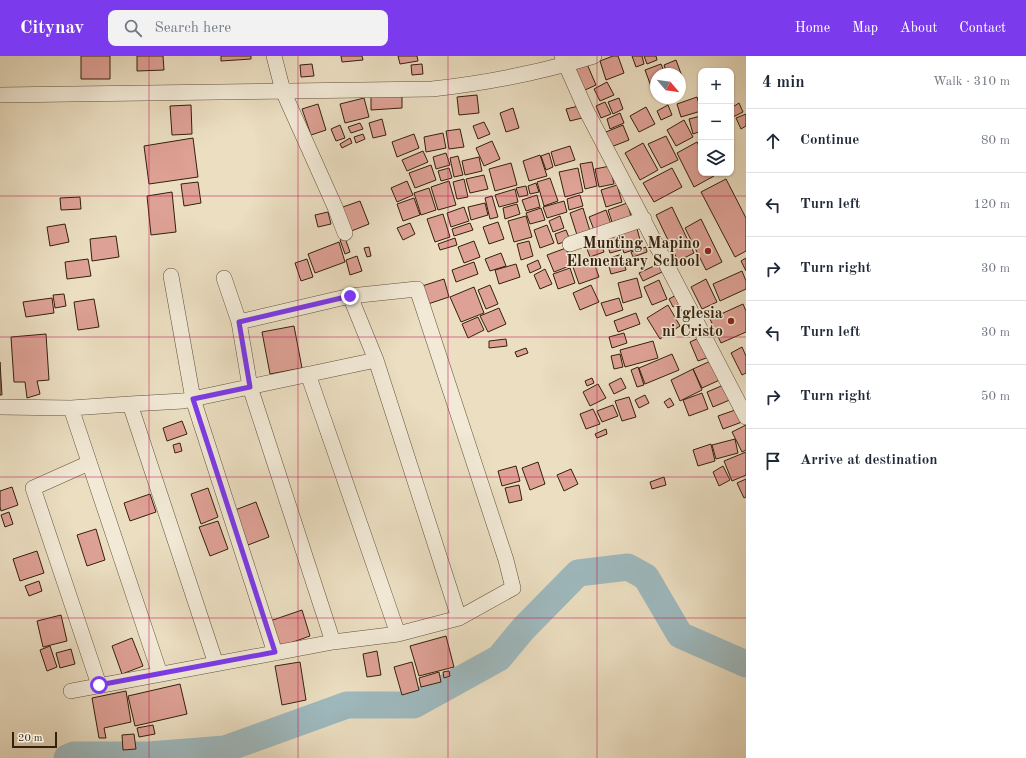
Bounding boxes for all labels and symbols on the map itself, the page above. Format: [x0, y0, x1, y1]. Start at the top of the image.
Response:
north arrow [650, 68, 686, 104]
place label: Munting Mapino Elementary School [566, 236, 700, 270]
marker: Munting Mapino Elementary School [703, 246, 713, 256]
route end [341, 287, 359, 305]
place label: Iglesia ni Cristo [662, 306, 723, 340]
marker: Iglesia ni Cristo [726, 316, 736, 326]
route start [90, 676, 108, 694]
scale bar [12, 730, 57, 749]

